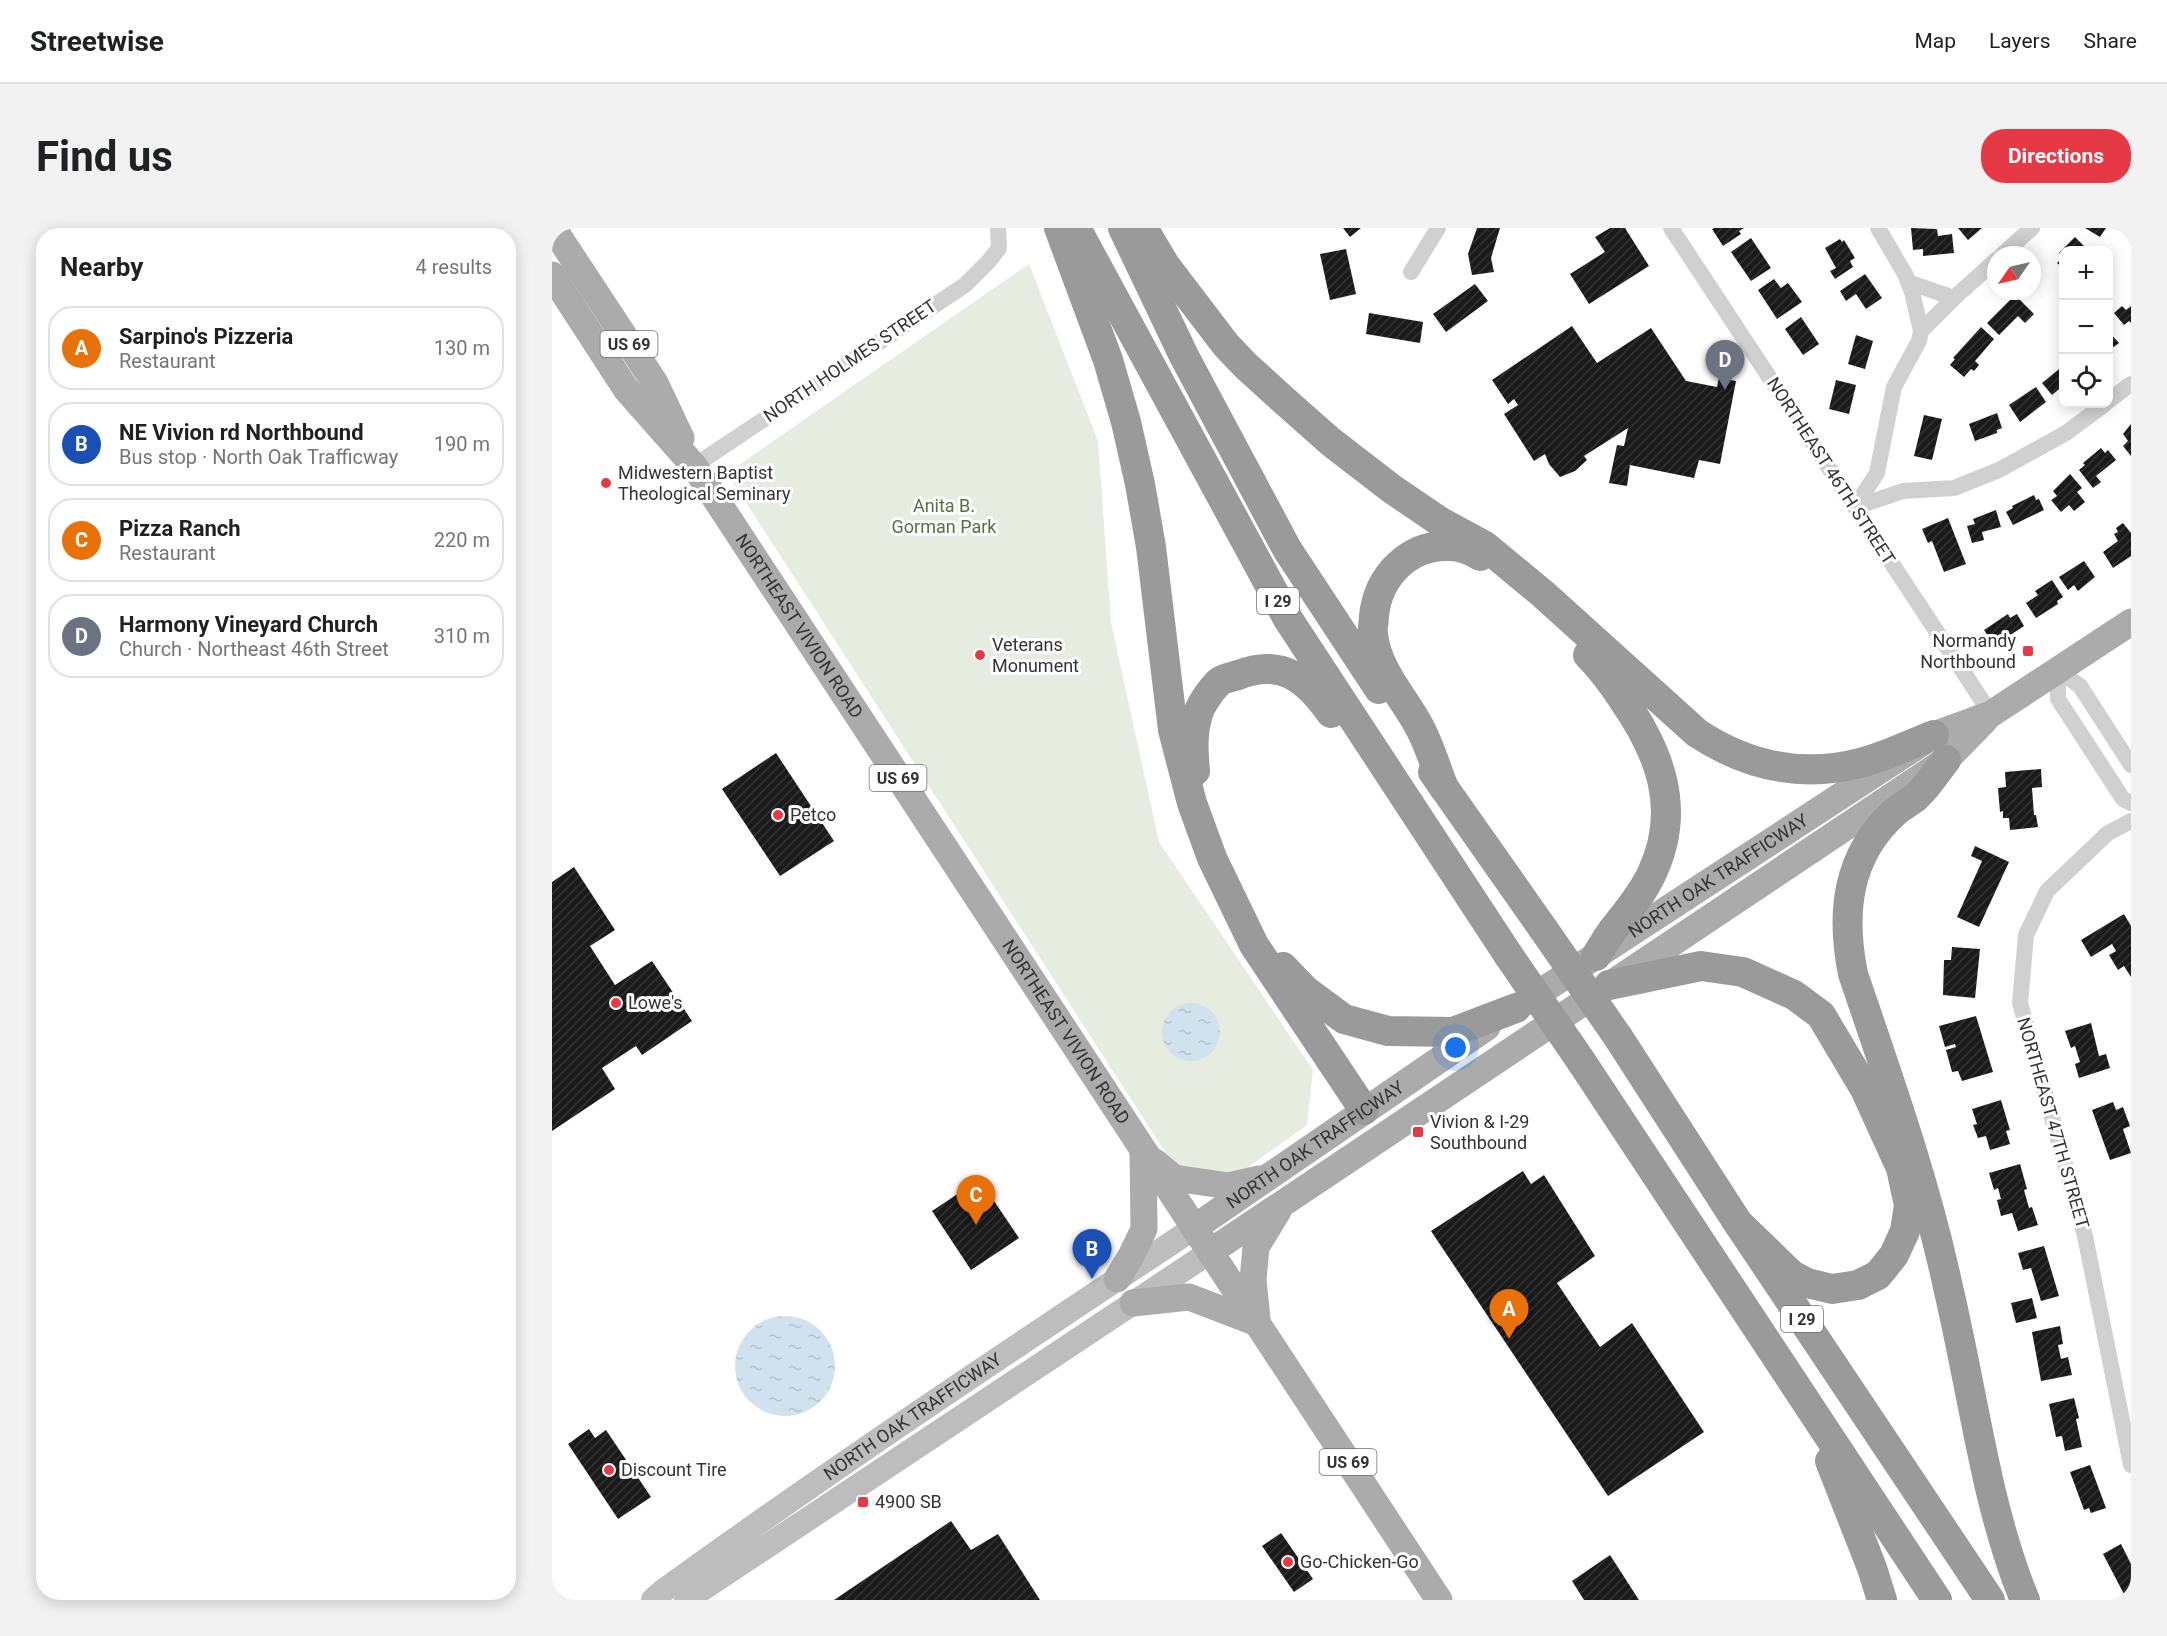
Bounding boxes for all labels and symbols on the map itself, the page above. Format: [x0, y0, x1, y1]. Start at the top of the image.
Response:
north arrow [1987, 246, 2041, 300]
street label: NORTH HOLMES STREET [759, 295, 940, 426]
road number: US 69 [600, 331, 658, 357]
pin: D [1706, 340, 1744, 390]
street label: NORTHEAST 46TH STREET [1763, 373, 1900, 568]
place label: Midwestern Baptist Theological Seminary [618, 462, 791, 504]
marker: Midwestern Baptist Theological Seminary [599, 476, 613, 490]
park label: Anita B. Gorman Park [892, 495, 997, 537]
street label: NORTHEAST VIVION ROAD [731, 530, 868, 722]
road number: I 29 [1257, 588, 1299, 614]
place label: Normandy Northbound [1920, 630, 2016, 672]
place label: Veterans Monument [992, 634, 1079, 676]
marker: Normandy Northbound [2021, 644, 2035, 658]
marker: Veterans Monument [973, 648, 987, 662]
road number: US 69 [870, 765, 926, 791]
place label: Petco [790, 804, 836, 825]
marker: Petco [771, 808, 785, 822]
street label: NORTH OAK TRAFFICWAY [1624, 809, 1812, 942]
street label: NORTHEAST VIVION ROAD [998, 936, 1134, 1128]
place label: Lowe's [628, 992, 683, 1013]
marker: Lowe's [609, 996, 623, 1010]
street label: NORTHEAST 47TH STREET [2013, 1015, 2094, 1231]
your location [1441, 1033, 1470, 1062]
street label: NORTH OAK TRAFFICWAY [1222, 1076, 1408, 1213]
place label: Vivion & I-29 Southbound [1430, 1111, 1529, 1153]
marker: Vivion & I-29 Southbound [1411, 1125, 1425, 1139]
pin: C [956, 1176, 996, 1225]
pin: B [1072, 1230, 1112, 1279]
pin: A [1490, 1290, 1528, 1339]
road number: I 29 [1781, 1306, 1823, 1332]
street label: NORTH OAK TRAFFICWAY [819, 1348, 1005, 1484]
road number: US 69 [1320, 1449, 1376, 1475]
place label: Discount Tire [621, 1459, 727, 1480]
marker: Discount Tire [602, 1463, 616, 1477]
place label: 4900 SB [875, 1491, 942, 1512]
marker: 4900 SB [856, 1495, 870, 1509]
place label: Go-Chicken-Go [1300, 1551, 1419, 1572]
marker: Go-Chicken-Go [1281, 1555, 1295, 1569]

